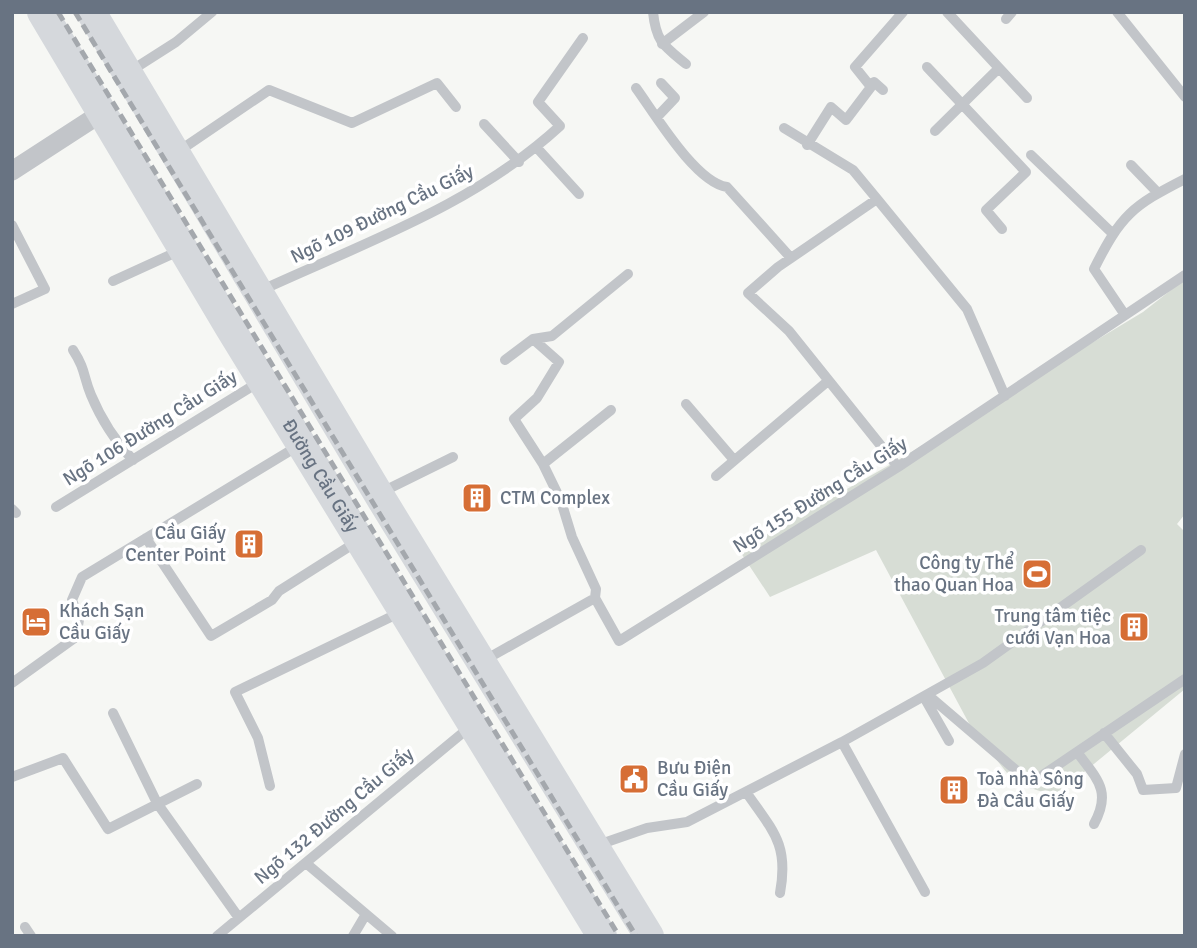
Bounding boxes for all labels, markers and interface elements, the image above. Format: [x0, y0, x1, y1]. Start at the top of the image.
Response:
street label: Ngõ 109 Đường Cầu Giấy [287, 159, 478, 269]
street label: Ngõ 106 Đường Cầu Giấy [59, 365, 242, 491]
street label: Đường Cầu Giấy [277, 415, 364, 537]
street label: Ngõ 155 Đường Cầu Giấy [729, 432, 912, 558]
building icon: CTM Complex [460, 481, 494, 515]
place label: CTM Complex [500, 486, 610, 510]
place label: Cầu Giấy Center Point [125, 521, 226, 567]
building icon: Cầu Giấy Center Point [232, 527, 266, 561]
place label: Công ty Thể thao Quan Hoa [894, 550, 1014, 597]
sports icon: Công ty Thể thao Quan Hoa [1020, 557, 1054, 591]
place label: Khách Sạn Cầu Giấy [59, 599, 144, 645]
place label: Trung tâm tiệc cưới Vạn Hoa [995, 604, 1111, 650]
hotel icon: Khách Sạn Cầu Giấy [19, 605, 53, 639]
building icon: Trung tâm tiệc cưới Vạn Hoa [1117, 610, 1151, 644]
street label: Ngõ 132 Đường Cầu Giấy [249, 742, 419, 890]
place label: Bưu Điện Cầu Giấy [657, 756, 731, 802]
public building icon: Bưu Điện Cầu Giấy [617, 762, 651, 796]
place label: Toà nhà Sông Đà Cầu Giấy [977, 767, 1084, 813]
building icon: Toà nhà Sông Đà Cầu Giấy [937, 773, 971, 807]

